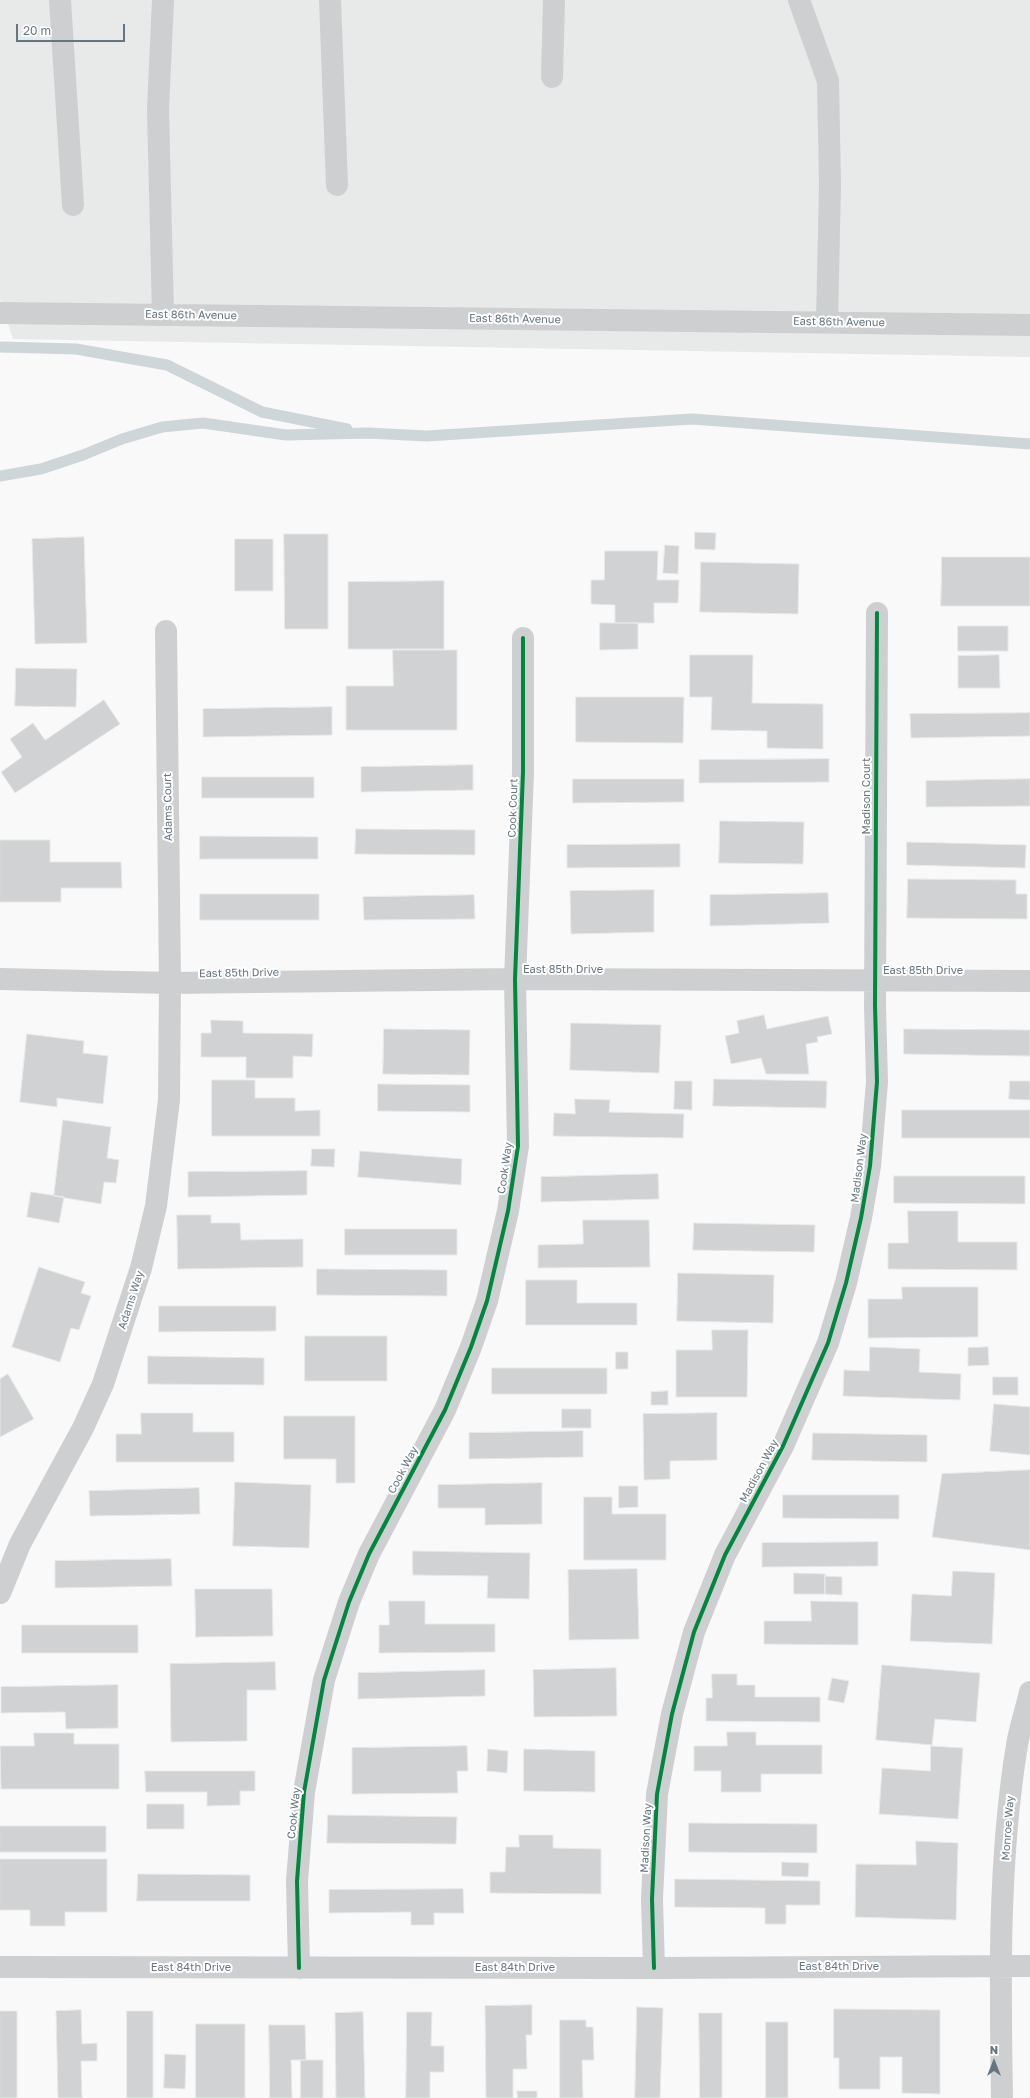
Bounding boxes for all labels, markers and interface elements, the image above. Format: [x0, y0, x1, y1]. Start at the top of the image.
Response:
scale bar [18, 16, 127, 42]
text: 20 m [23, 23, 51, 38]
street label: East 86th Avenue [145, 308, 237, 322]
street label: East 86th Avenue [469, 312, 561, 326]
street label: East 86th Avenue [793, 315, 885, 329]
street label: Madison Court [860, 758, 874, 834]
street label: Adams Court [161, 773, 175, 841]
street label: Cook Court [505, 778, 521, 838]
street label: East 85th Drive [523, 963, 603, 977]
street label: East 85th Drive [883, 964, 963, 978]
street label: East 85th Drive [199, 966, 279, 980]
street label: Madison Way [848, 1133, 870, 1203]
street label: Cook Way [495, 1141, 515, 1195]
street label: Adams Way [115, 1269, 147, 1331]
street label: Madison Way [737, 1437, 781, 1505]
street label: Cook Way [385, 1444, 421, 1496]
street label: Cook Way [285, 1786, 303, 1840]
street label: Monroe Way [999, 1795, 1017, 1861]
street label: Madison Way [638, 1803, 654, 1873]
street label: East 84th Drive [799, 1960, 879, 1974]
street label: East 84th Drive [151, 1961, 231, 1975]
street label: East 84th Drive [475, 1961, 555, 1975]
north arrow [974, 2042, 1014, 2082]
text: N [990, 2043, 998, 2056]

